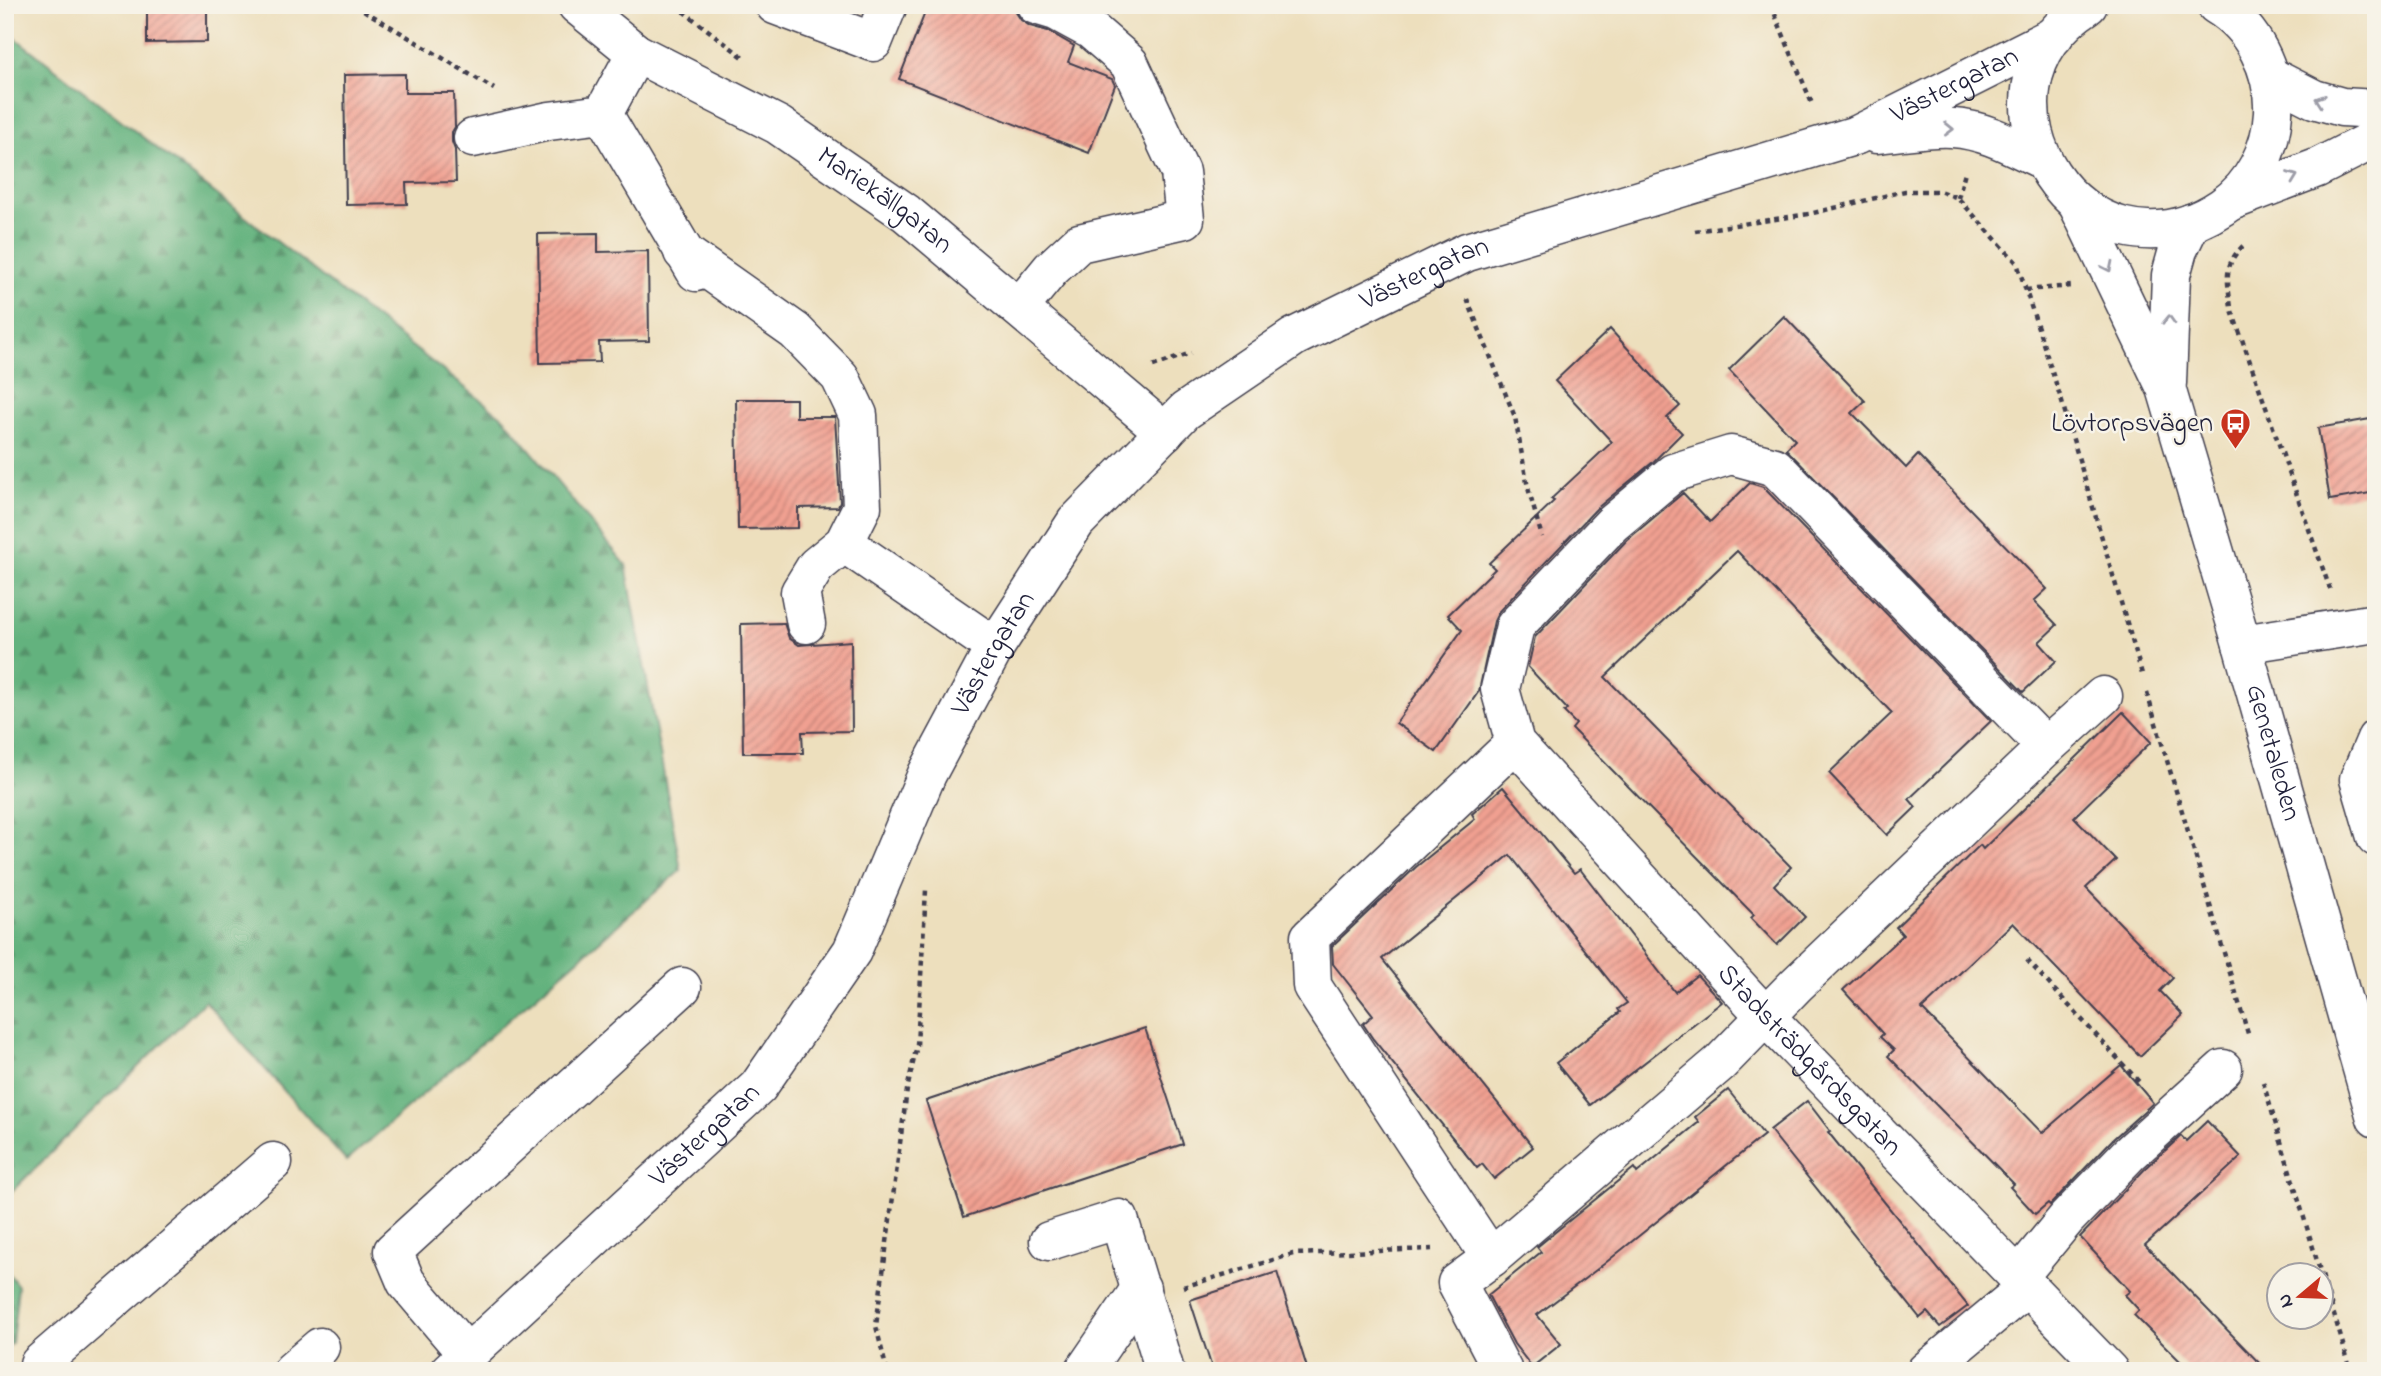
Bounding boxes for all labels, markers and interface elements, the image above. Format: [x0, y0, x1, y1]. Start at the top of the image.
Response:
street label: Västergatan [1883, 36, 2026, 136]
one-way arrow [2314, 94, 2326, 109]
one-way arrow [1944, 121, 1955, 137]
street label: Mariekällgatan [808, 137, 962, 265]
one-way arrow [2286, 171, 2298, 185]
street label: Västergatan [1352, 226, 1494, 322]
one-way arrow [2100, 260, 2114, 272]
one-way arrow [2161, 314, 2176, 325]
place label: Lövtorpsvägen [2051, 404, 2213, 445]
bus stop icon: Lövtorpsvägen [2219, 407, 2253, 451]
street label: Västergatan [941, 583, 1046, 724]
street label: Genetaleden [2234, 680, 2312, 826]
street label: Stadsträdgårdsgatan [1707, 955, 1911, 1166]
street label: Västergatan [640, 1074, 770, 1198]
north arrow [2266, 1260, 2336, 1330]
text: N [2271, 1290, 2301, 1311]

